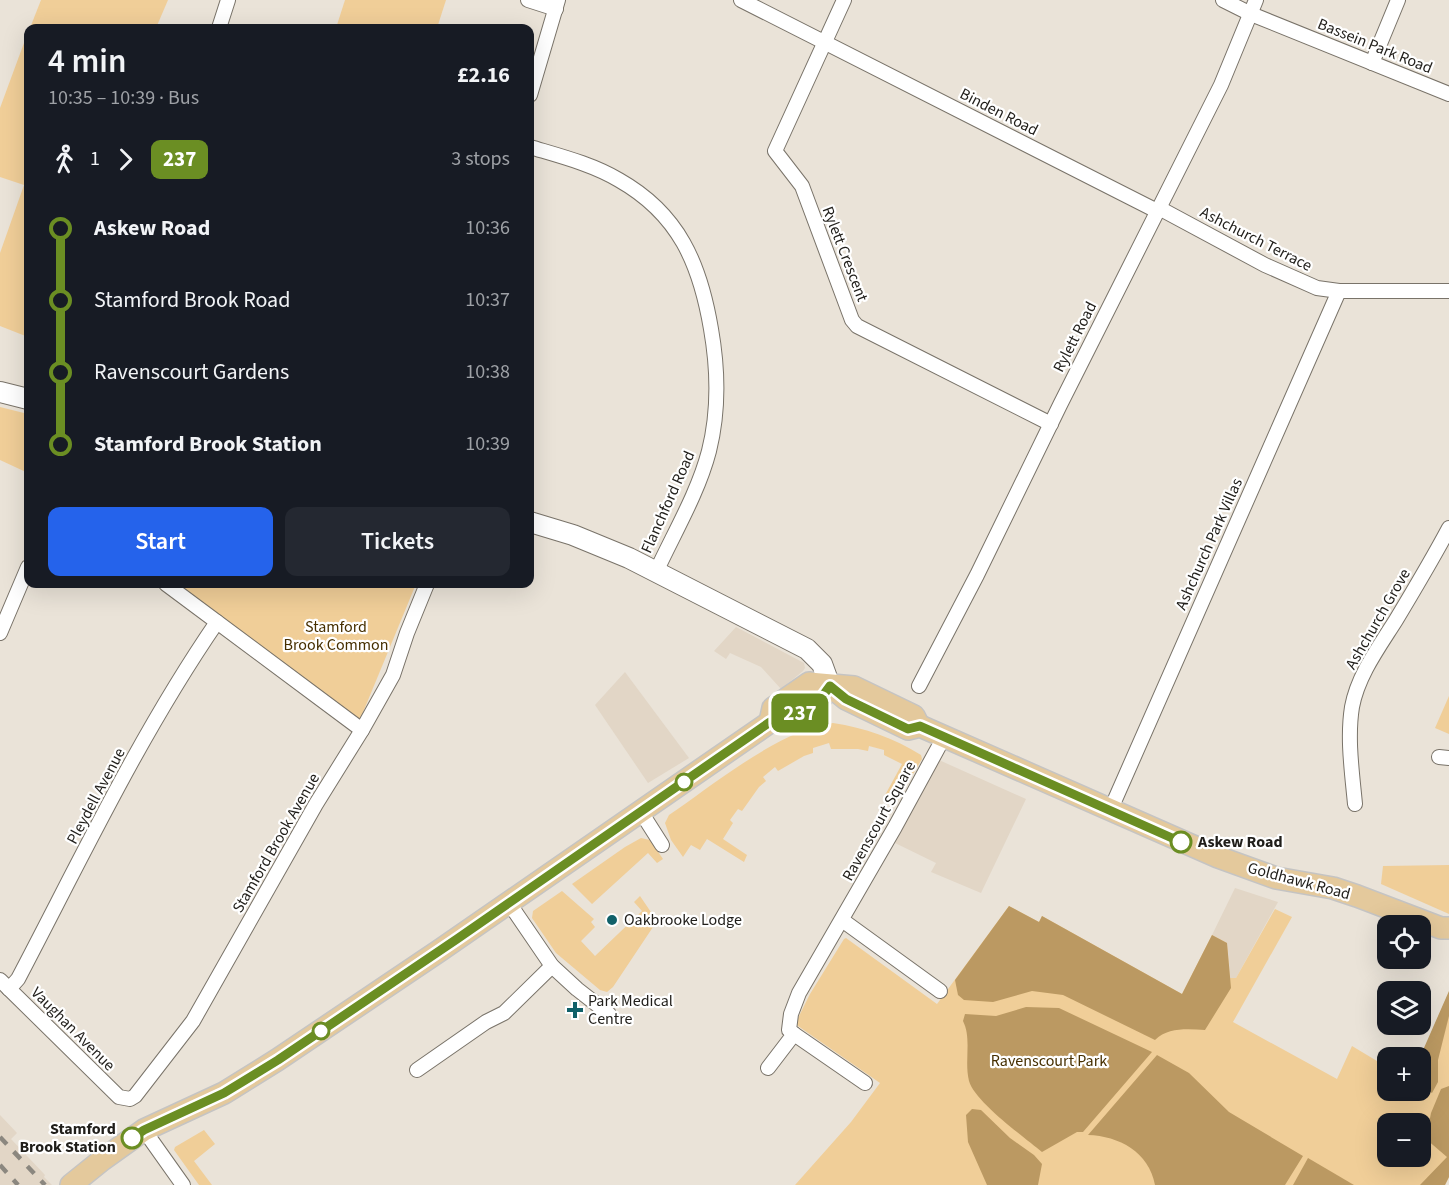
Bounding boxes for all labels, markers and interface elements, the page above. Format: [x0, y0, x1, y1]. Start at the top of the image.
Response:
street label: Bassein Park Road [1314, 13, 1436, 79]
text: 4 min [48, 38, 126, 85]
text: £2.16 [457, 59, 510, 91]
street label: Binden Road [956, 83, 1042, 141]
text: 10:35 – 10:39 · Bus [48, 84, 199, 112]
icon: walk [48, 143, 81, 176]
icon: forward [109, 143, 142, 176]
text: 237 [163, 144, 196, 174]
text: 1 [90, 145, 100, 173]
text: 3 stops [451, 145, 510, 173]
street label: Ashchurch Terrace [1196, 201, 1316, 277]
street label: Rylett Crescent [817, 203, 873, 305]
text: Askew Road [94, 212, 210, 244]
text: 10:36 [465, 214, 510, 242]
text: Stamford Brook Road [94, 284, 290, 316]
text: 10:37 [465, 286, 510, 314]
street label: Rylett Road [1048, 298, 1102, 376]
text: Ravenscourt Gardens [94, 356, 289, 388]
text: 10:38 [465, 358, 510, 386]
text: Stamford Brook Station [94, 428, 322, 460]
text: 10:39 [465, 430, 510, 458]
street label: Flanchford Road [636, 447, 700, 557]
street label: Ashchurch Park Villas [1170, 474, 1248, 613]
button: Start [48, 507, 273, 576]
button: Tickets [285, 507, 510, 576]
street label: Ashchurch Grove [1340, 565, 1416, 673]
park label: Stamford Brook Common [283, 616, 389, 656]
line badge: 237 [766, 694, 834, 732]
text: 237 [783, 698, 817, 728]
street label: Pleydell Avenue [61, 744, 131, 848]
street label: Ravenscourt Square [837, 757, 921, 885]
street label: Stamford Brook Avenue [227, 769, 325, 917]
unlabelled marker [675, 773, 693, 791]
marker: Askew Road [1170, 831, 1192, 853]
place label: Askew Road [1197, 831, 1283, 853]
street label: Goldhawk Road [1245, 857, 1353, 905]
place label: Oakbrooke Lodge [624, 909, 742, 931]
marker: Oakbrooke Lodge [605, 913, 619, 927]
map controls [1377, 915, 1431, 1167]
button: locate [1377, 915, 1431, 969]
button: layers [1377, 981, 1431, 1035]
street label: Vaughan Avenue [26, 982, 120, 1076]
place label: Park Medical Centre [588, 990, 673, 1030]
marker: Park Medical Centre [566, 1001, 584, 1019]
unlabelled marker [312, 1022, 330, 1040]
button: + [1377, 1047, 1431, 1101]
park label: Ravenscourt Park [991, 1050, 1107, 1072]
button: − [1377, 1113, 1431, 1167]
place label: Stamford Brook Station [19, 1118, 116, 1158]
marker: Stamford Brook Station [121, 1127, 143, 1149]

